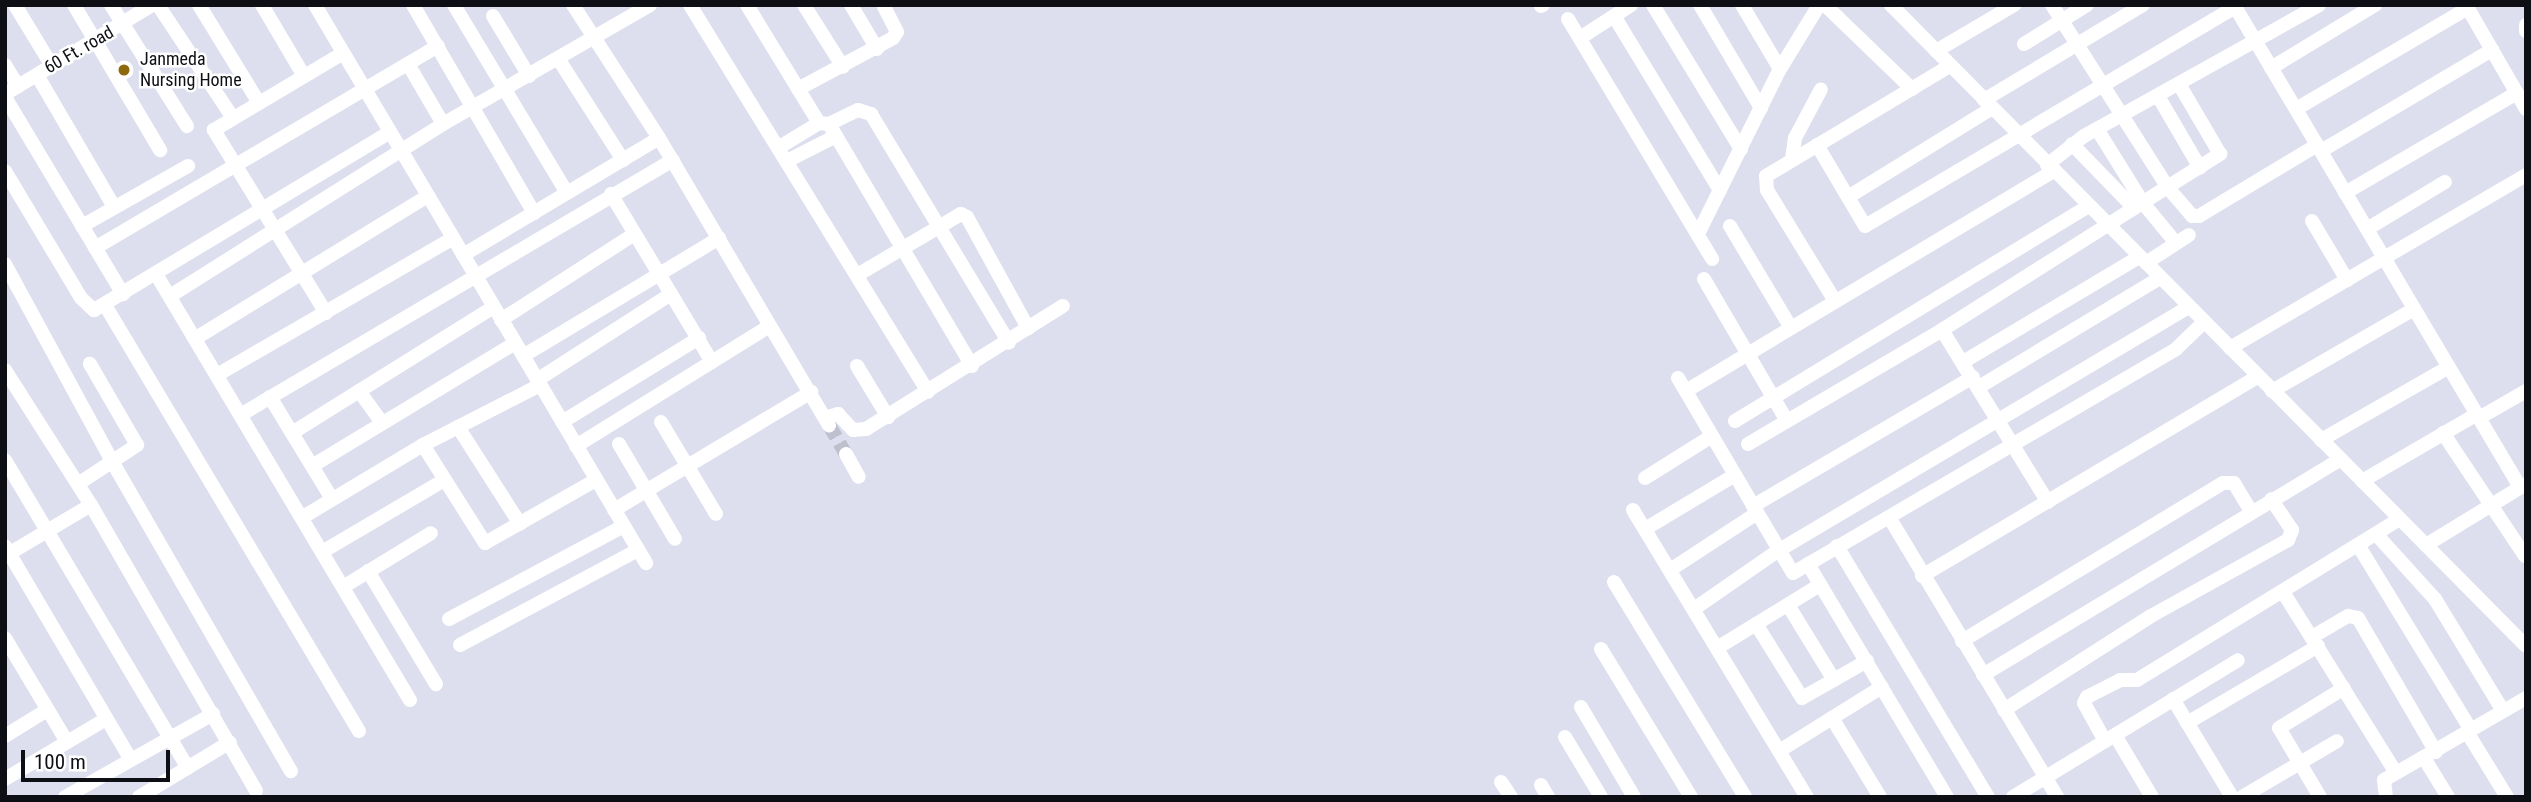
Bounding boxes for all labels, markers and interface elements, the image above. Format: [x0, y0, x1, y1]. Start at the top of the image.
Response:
street label: 60 Ft. road [40, 21, 118, 79]
place label: Janmeda Nursing Home [140, 49, 242, 92]
marker: Janmeda Nursing Home [114, 60, 134, 80]
scale bar [24, 736, 173, 780]
text: 100 m [34, 750, 86, 774]

